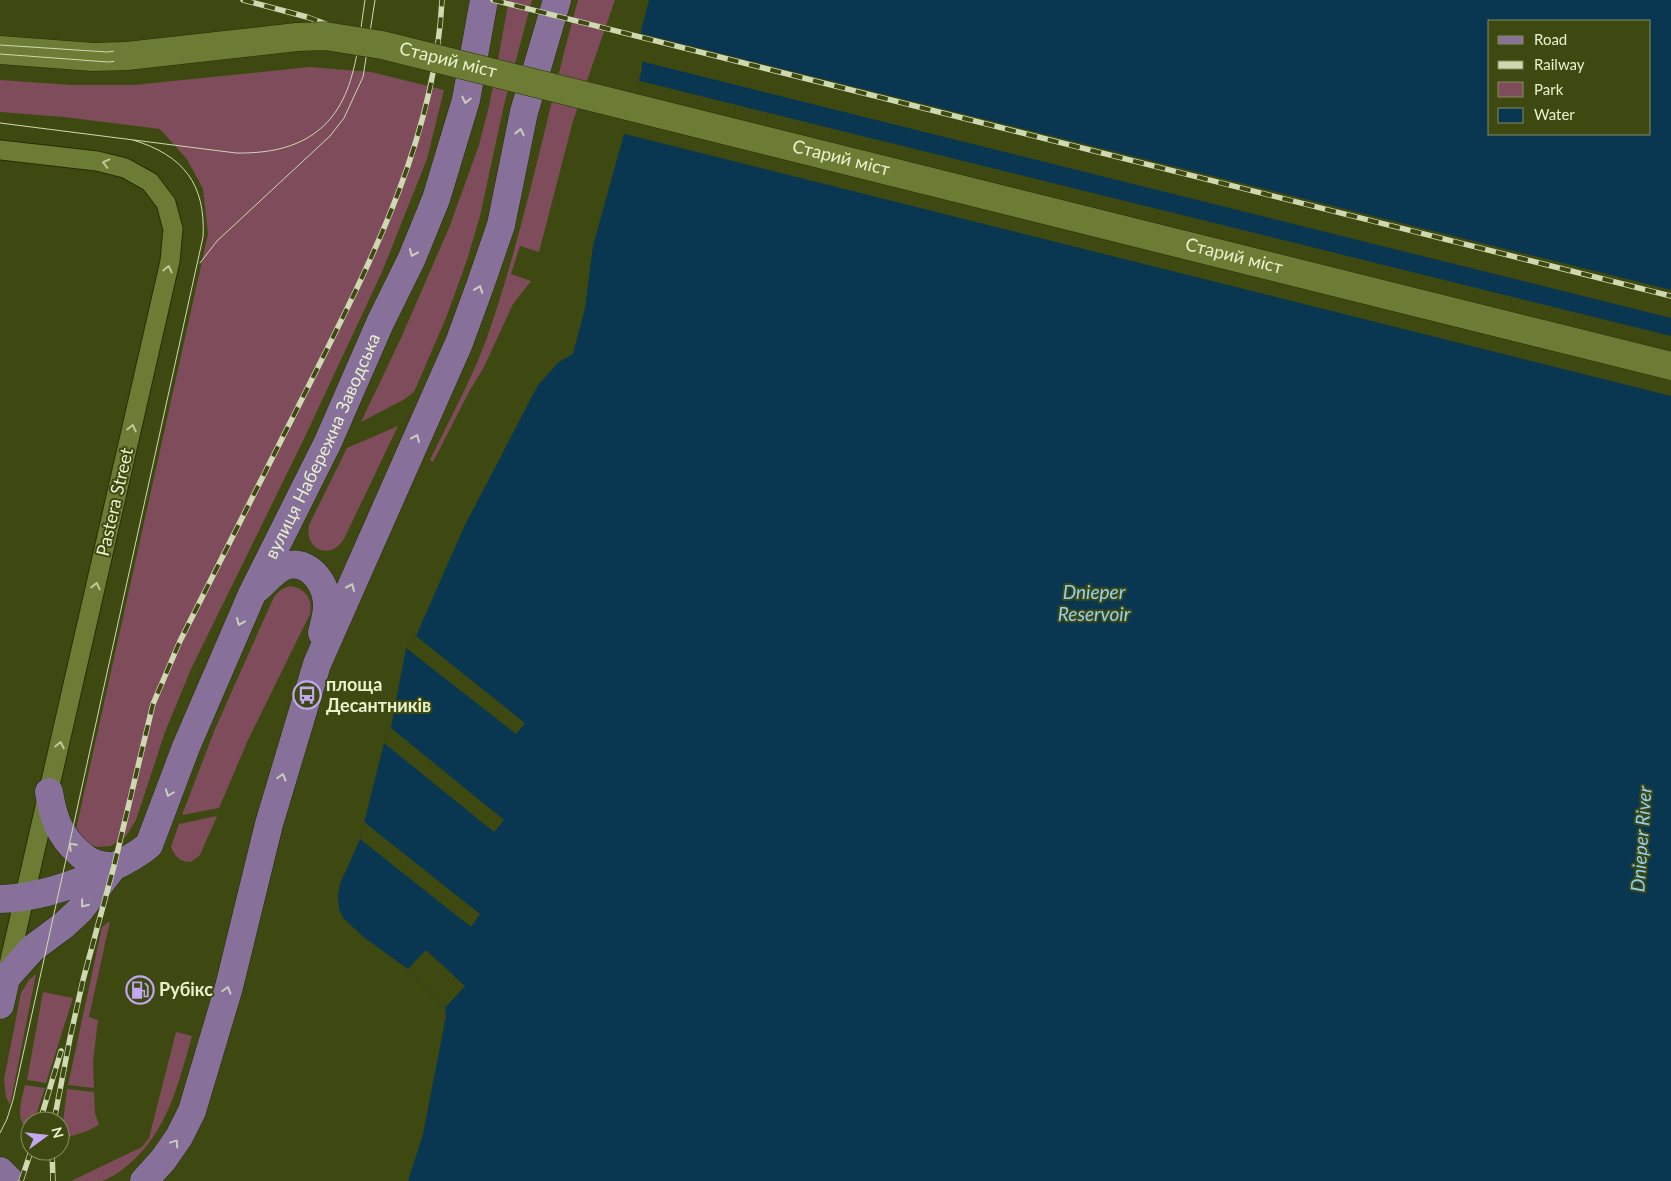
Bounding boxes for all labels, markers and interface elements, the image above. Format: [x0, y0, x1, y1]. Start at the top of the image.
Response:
legend [1488, 20, 1651, 135]
text: Road [1534, 30, 1567, 48]
street label: Старий міст [397, 36, 499, 82]
text: Railway [1534, 55, 1585, 73]
text: Park [1534, 80, 1564, 98]
one-way arrow [461, 95, 472, 104]
text: Water [1534, 105, 1575, 123]
one-way arrow [514, 127, 525, 136]
street label: Старий міст [790, 134, 892, 180]
one-way arrow [101, 158, 110, 169]
street label: Старий міст [1183, 232, 1285, 278]
one-way arrow [409, 248, 420, 257]
one-way arrow [162, 265, 173, 274]
one-way arrow [473, 285, 483, 293]
street label: вулиця Набережна Заводська [259, 330, 384, 562]
one-way arrow [126, 423, 137, 432]
one-way arrow [410, 434, 421, 443]
street label: Pastera Street [91, 445, 137, 558]
water label: Dnieper Reservoir [1058, 580, 1131, 625]
one-way arrow [90, 582, 101, 591]
one-way arrow [344, 583, 355, 592]
one-way arrow [236, 617, 247, 626]
place label: площа Десантників [326, 673, 431, 716]
bus stop icon: площа Десантників [292, 680, 322, 710]
one-way arrow [54, 740, 65, 749]
one-way arrow [276, 773, 286, 781]
water label: Dnieper River [1625, 785, 1656, 893]
one-way arrow [165, 788, 175, 797]
one-way arrow [69, 843, 78, 852]
one-way arrow [80, 899, 89, 908]
fuel station icon: Рубікс [125, 975, 155, 1005]
place label: Рубікс [159, 978, 213, 1000]
one-way arrow [222, 986, 232, 995]
north arrow [20, 1111, 70, 1161]
text: N [48, 1125, 68, 1140]
one-way arrow [169, 1139, 178, 1149]

